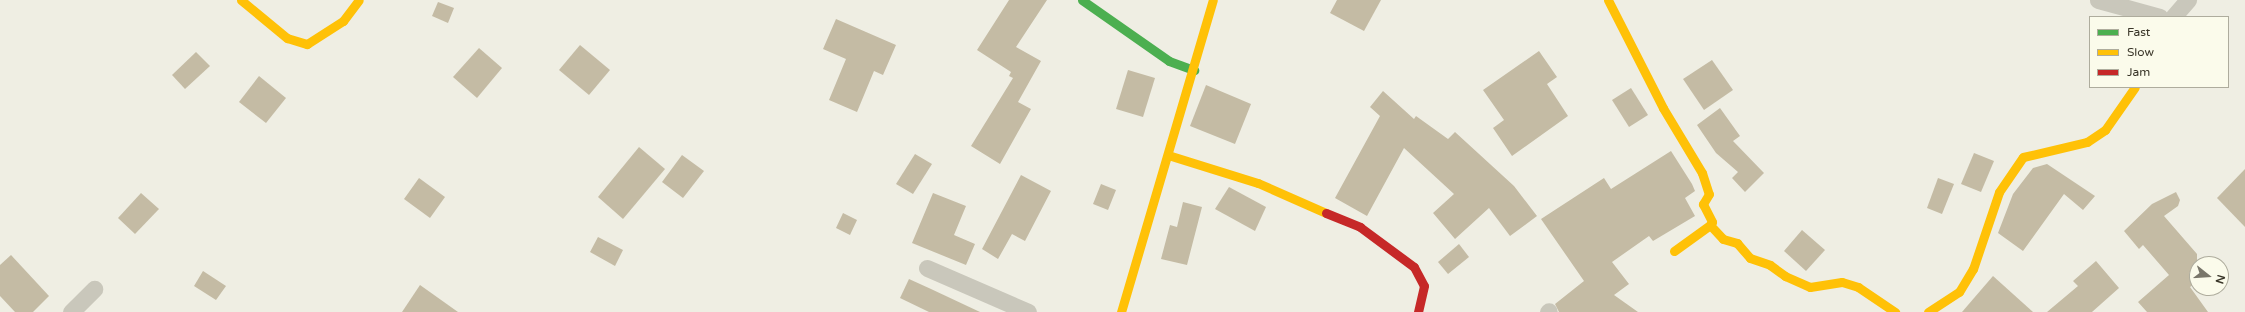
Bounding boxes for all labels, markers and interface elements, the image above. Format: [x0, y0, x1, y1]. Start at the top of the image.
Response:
legend [2089, 16, 2229, 88]
text: Fast [2127, 25, 2150, 39]
text: Slow [2127, 45, 2154, 59]
text: Jam [2127, 65, 2150, 79]
north arrow [2189, 256, 2229, 296]
text: N [2212, 273, 2228, 285]

